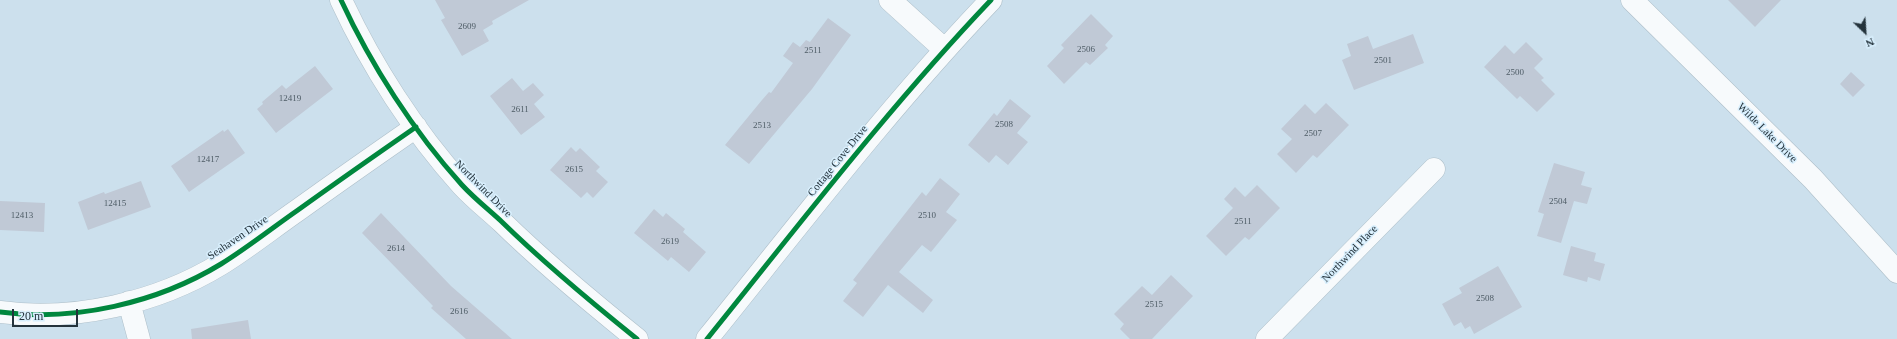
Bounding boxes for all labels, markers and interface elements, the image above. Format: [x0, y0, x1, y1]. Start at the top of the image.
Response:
north arrow [1845, 12, 1885, 52]
house number: 2609 [458, 22, 476, 32]
text: N [1864, 36, 1876, 50]
house number: 2506 [1077, 45, 1095, 55]
house number: 2511 [804, 46, 822, 56]
house number: 2501 [1374, 56, 1392, 66]
house number: 2500 [1506, 68, 1524, 78]
house number: 12419 [279, 94, 301, 104]
street label: Wilde Lake Drive [1734, 100, 1800, 166]
house number: 2611 [511, 105, 529, 115]
house number: 2508 [995, 120, 1013, 130]
house number: 2513 [753, 121, 771, 131]
street label: Cottage Cove Drive [805, 123, 871, 199]
house number: 2507 [1304, 129, 1322, 139]
house number: 12417 [197, 155, 219, 165]
street label: Northwind Drive [452, 158, 514, 220]
house number: 2615 [565, 165, 583, 175]
house number: 2504 [1549, 197, 1567, 207]
house number: 12415 [104, 199, 126, 209]
house number: 12413 [11, 211, 33, 221]
house number: 2510 [918, 211, 936, 221]
street label: Seahaven Drive [205, 213, 271, 263]
house number: 2511 [1234, 217, 1252, 227]
street label: Northwind Place [1319, 223, 1381, 285]
house number: 2619 [661, 237, 679, 247]
house number: 2614 [387, 244, 405, 254]
house number: 2508 [1476, 294, 1494, 304]
house number: 2515 [1145, 300, 1163, 310]
scale bar [14, 301, 80, 327]
house number: 2616 [450, 307, 468, 317]
text: 20 m [19, 309, 43, 323]

